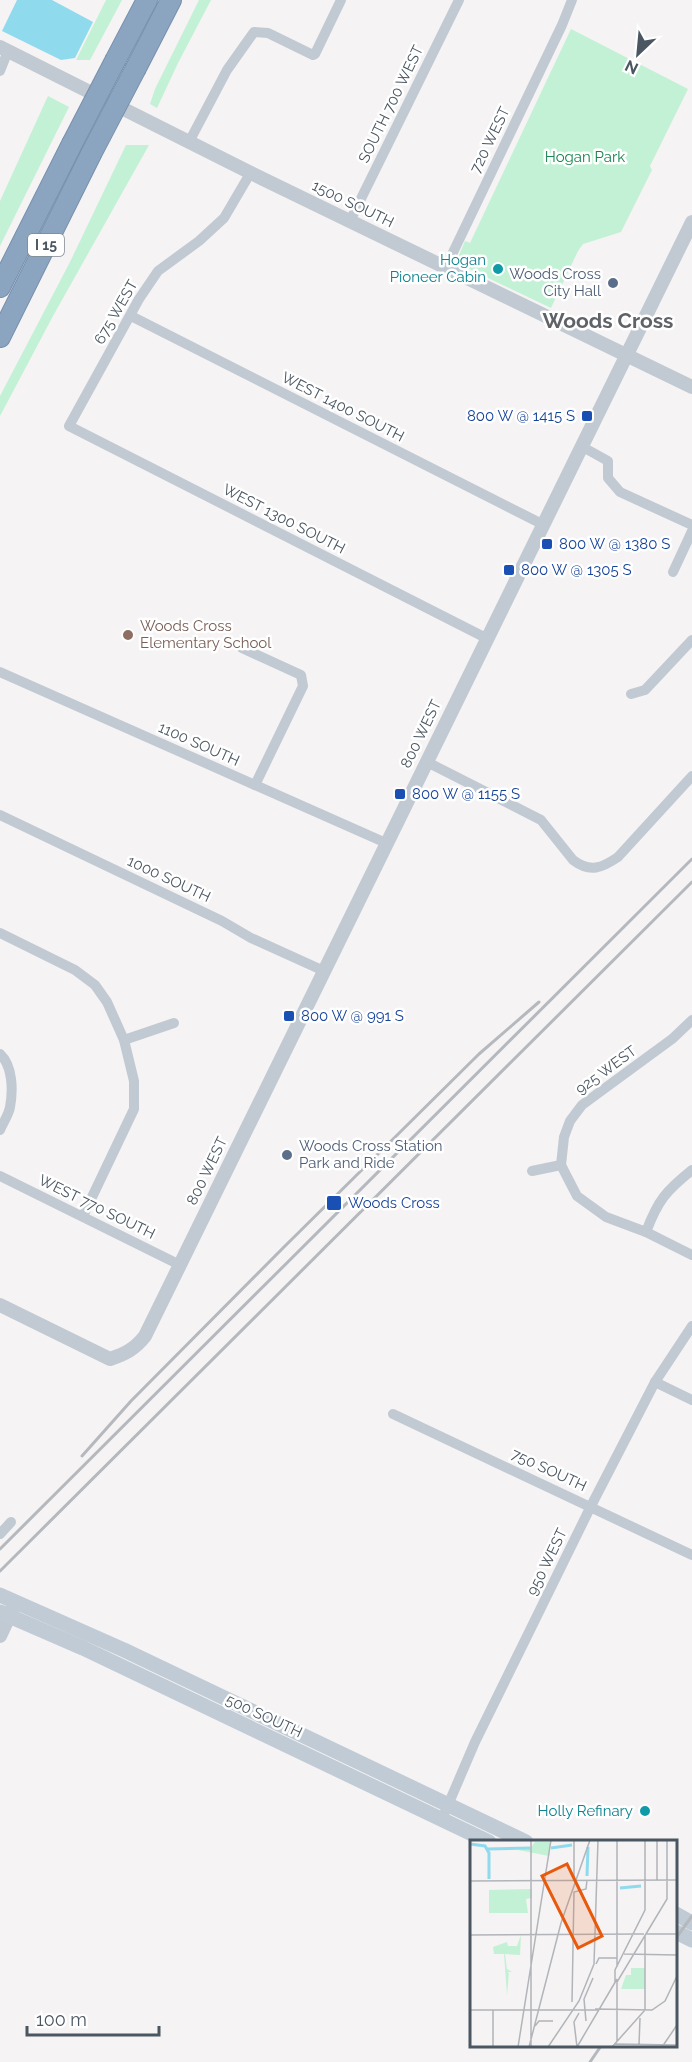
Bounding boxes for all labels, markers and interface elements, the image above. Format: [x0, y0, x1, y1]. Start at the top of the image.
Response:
north arrow [608, 24, 668, 84]
street label: SOUTH 700 WEST [355, 42, 427, 166]
text: N [622, 56, 641, 78]
street label: 720 WEST [466, 104, 514, 176]
park label: Hogan Park [545, 148, 625, 166]
street label: 1500 SOUTH [309, 176, 397, 232]
road number: I 15 [28, 234, 64, 256]
place label: Hogan Pioneer Cabin [390, 251, 486, 286]
marker: Hogan Pioneer Cabin [491, 262, 505, 276]
place label: Woods Cross City Hall [509, 265, 602, 300]
marker: Woods Cross City Hall [606, 276, 620, 290]
street label: 675 WEST [90, 277, 142, 347]
district label: Woods Cross [543, 308, 673, 333]
street label: WEST 1400 SOUTH [279, 368, 407, 446]
place label: 800 W @ 1415 S [467, 407, 575, 425]
marker: 800 W @ 1415 S [580, 409, 594, 423]
street label: WEST 1300 SOUTH [220, 480, 348, 558]
place label: 800 W @ 1380 S [559, 535, 670, 553]
marker: 800 W @ 1380 S [540, 537, 554, 551]
place label: 800 W @ 1305 S [521, 561, 632, 579]
marker: 800 W @ 1305 S [502, 563, 516, 577]
place label: Woods Cross Elementary School [140, 617, 272, 652]
marker: Woods Cross Elementary School [121, 628, 135, 642]
street label: 800 WEST [397, 697, 445, 771]
street label: 1100 SOUTH [156, 718, 242, 770]
place label: 800 W @ 1155 S [412, 785, 520, 803]
marker: 800 W @ 1155 S [393, 787, 407, 801]
street label: 1000 SOUTH [125, 852, 213, 906]
place label: 800 W @ 991 S [301, 1007, 404, 1025]
marker: 800 W @ 991 S [282, 1009, 296, 1023]
street label: 925 WEST [572, 1042, 640, 1098]
street label: 800 WEST [183, 1134, 231, 1208]
place label: Woods Cross Station Park and Ride [299, 1137, 443, 1172]
marker: Woods Cross Station Park and Ride [280, 1148, 294, 1162]
street label: WEST 770 SOUTH [36, 1171, 158, 1243]
marker: Woods Cross [325, 1194, 343, 1212]
place label: Woods Cross [348, 1194, 440, 1212]
street label: 750 SOUTH [509, 1445, 589, 1495]
street label: 950 WEST [523, 1525, 571, 1599]
street label: 500 SOUTH [223, 1690, 305, 1742]
place label: Holly Refinary [538, 1802, 633, 1820]
marker: Holly Refinary [638, 1804, 652, 1818]
inset map [470, 1840, 677, 2047]
scale bar [27, 1999, 159, 2037]
text: 100 m [36, 2009, 87, 2030]

